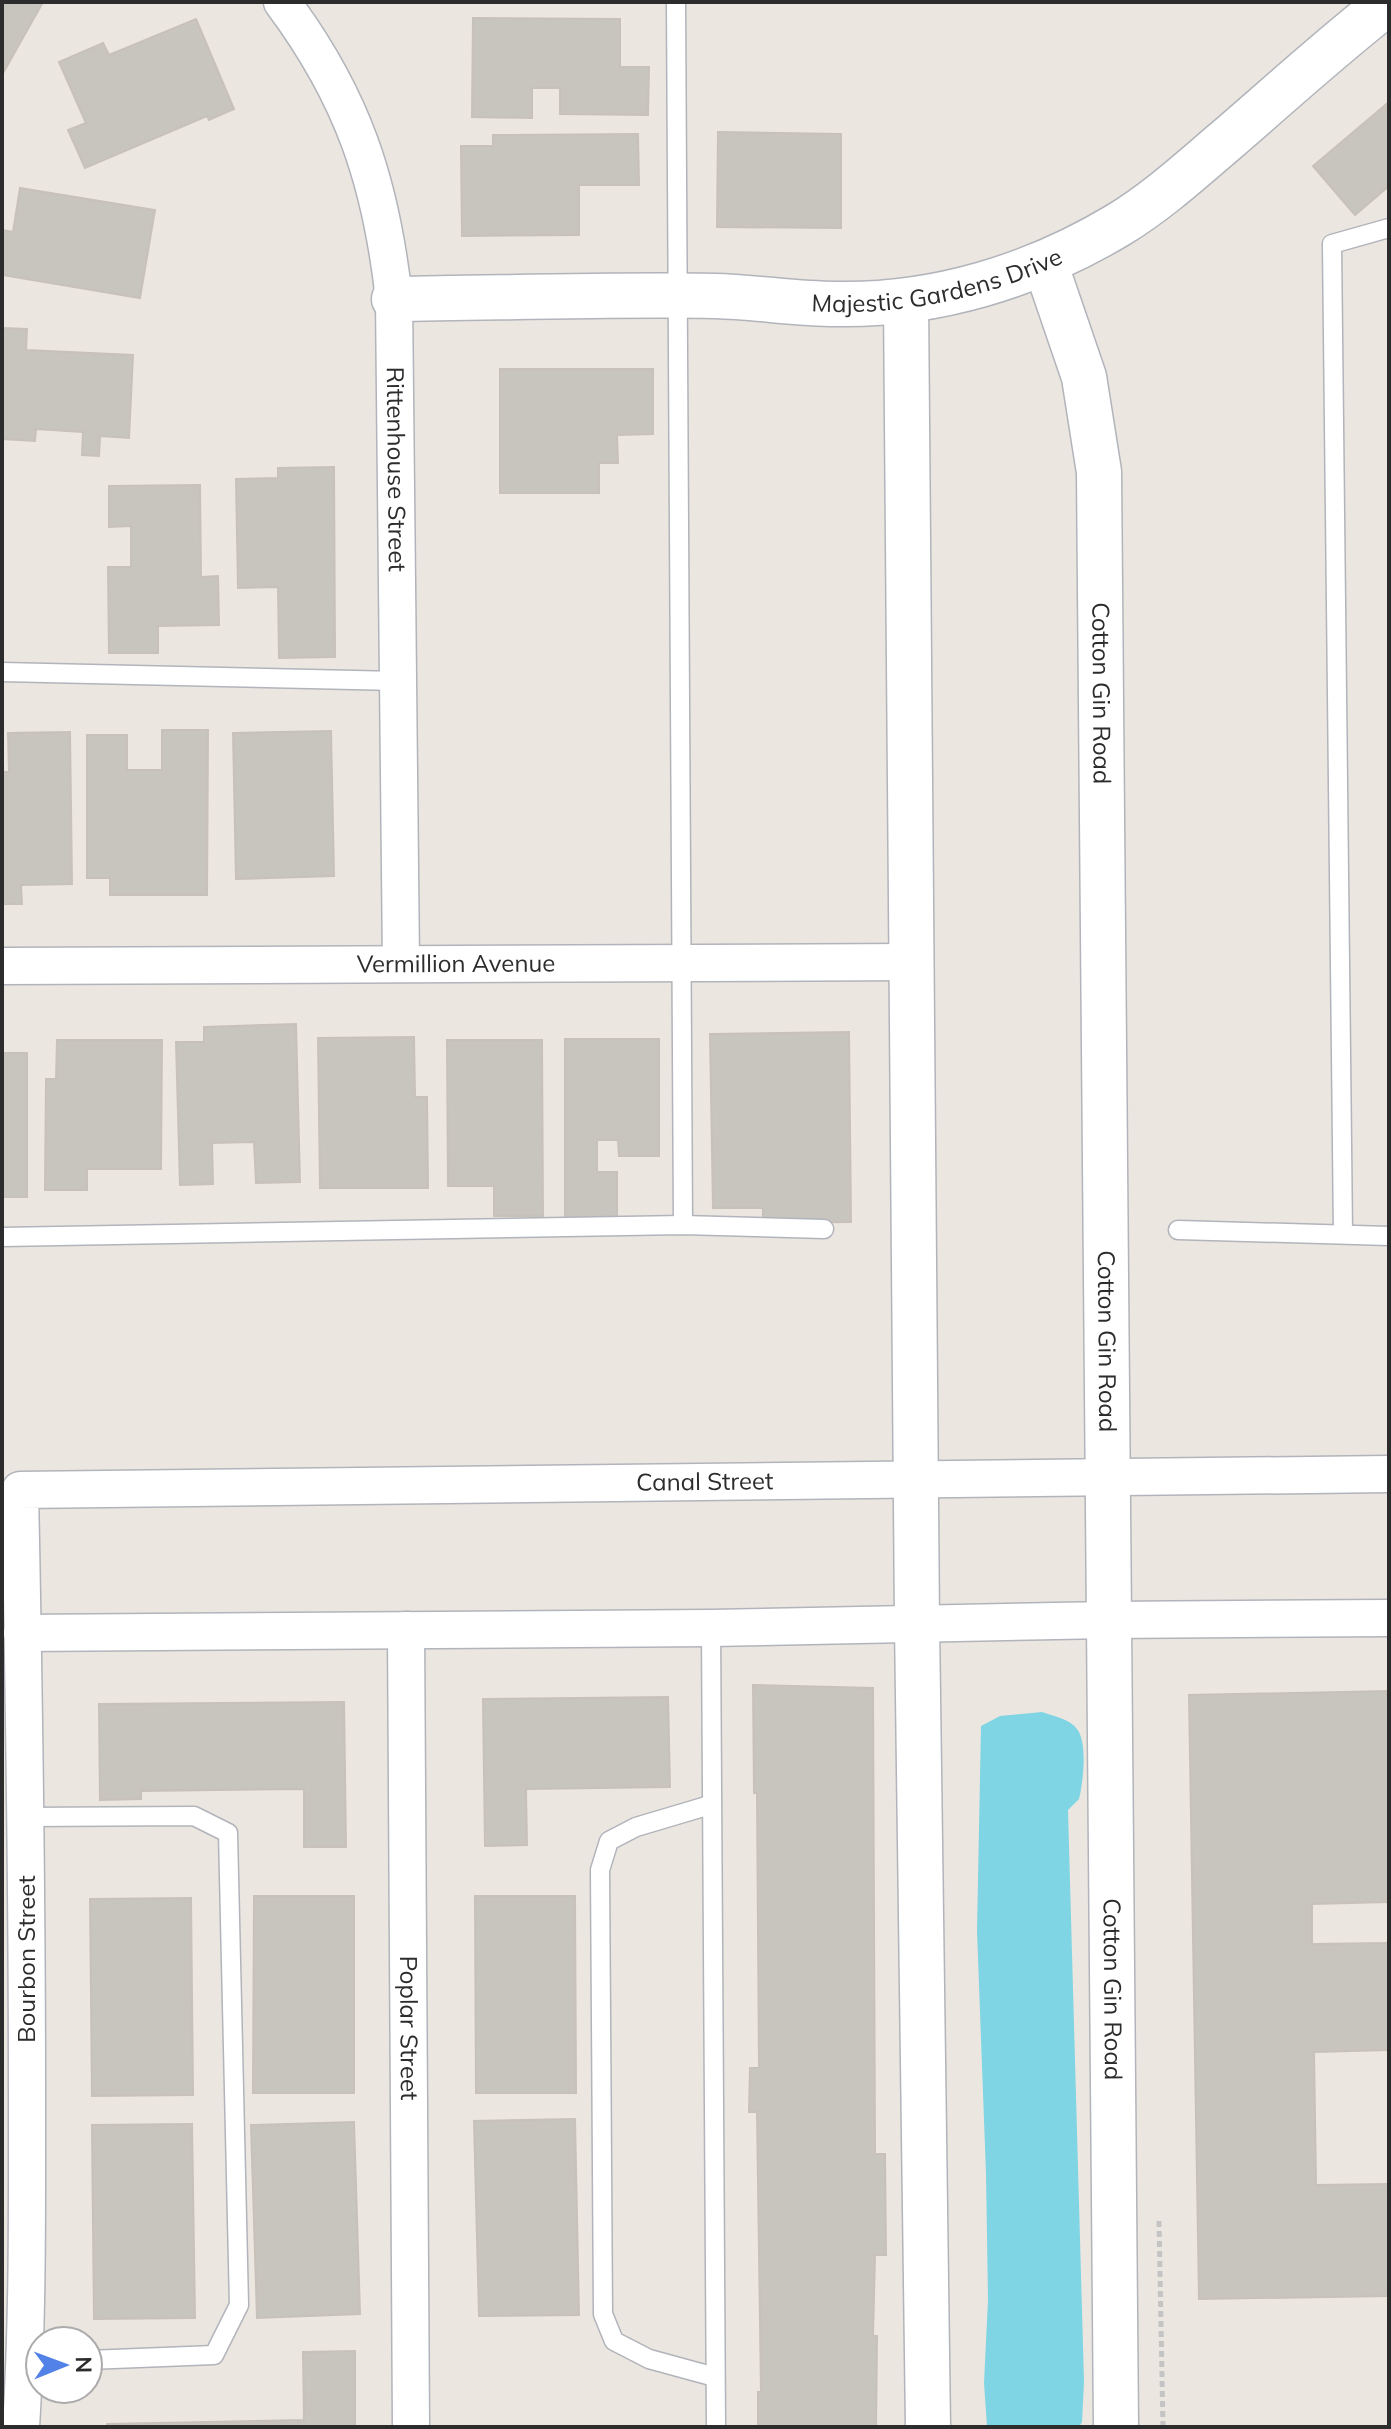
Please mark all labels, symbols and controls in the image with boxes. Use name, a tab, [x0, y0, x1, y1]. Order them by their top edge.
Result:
street label: Majestic Gardens Drive	[811, 241, 1066, 318]
street label: Rittenhouse Street	[381, 367, 413, 572]
street label: Cotton Gin Road	[1086, 602, 1118, 784]
street label: Vermillion Avenue	[357, 948, 555, 978]
street label: Cotton Gin Road	[1092, 1250, 1123, 1432]
street label: Canal Street	[636, 1465, 774, 1497]
street label: Bourbon Street	[11, 1875, 41, 2043]
street label: Cotton Gin Road	[1097, 1898, 1129, 2080]
street label: Poplar Street	[394, 1956, 425, 2100]
north arrow	[24, 2325, 104, 2405]
text: N	[70, 2356, 98, 2373]

